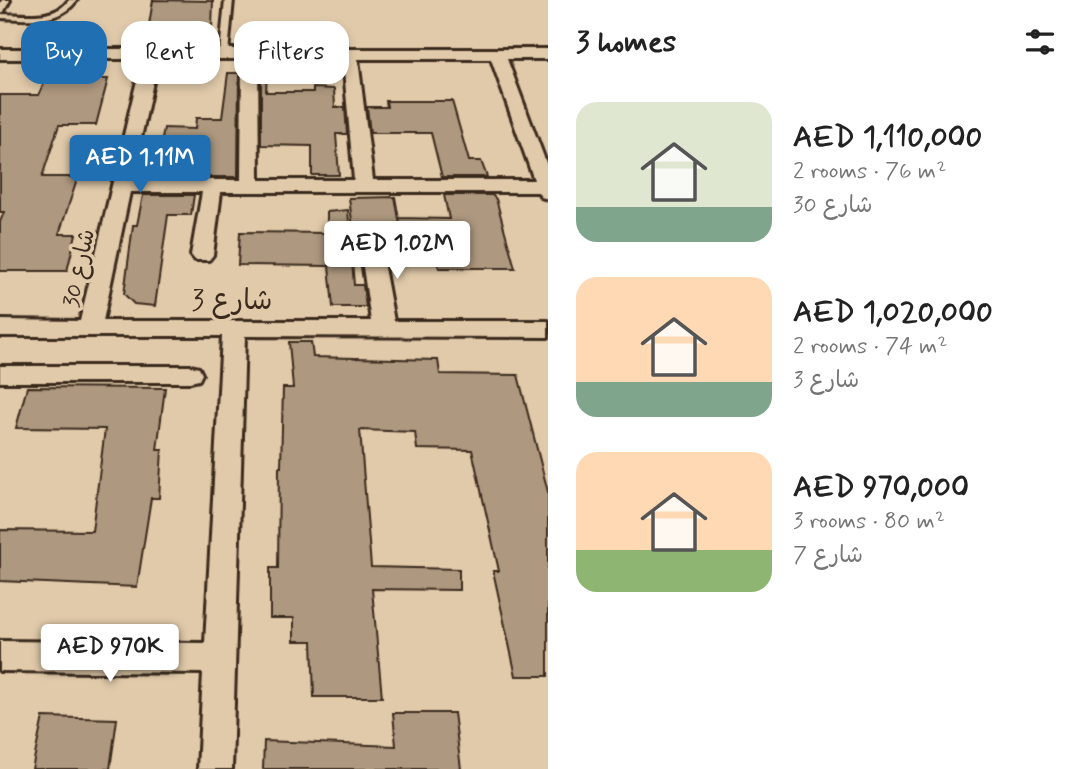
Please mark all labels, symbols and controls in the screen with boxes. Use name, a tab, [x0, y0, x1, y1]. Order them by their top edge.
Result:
chip: Buy	[21, 21, 107, 84]
chip: Rent	[121, 21, 220, 84]
chip: Filters	[234, 21, 349, 84]
text: 3 homes	[576, 23, 676, 62]
icon: filters	[1021, 23, 1059, 61]
text: AED 1,110,000	[793, 118, 982, 157]
icon: home	[632, 130, 716, 214]
pin: AED 1.11M	[60, 136, 220, 195]
text: AED 1.11M	[86, 143, 194, 173]
text: 2 rooms · 76 m²	[793, 157, 946, 187]
text: شارع 30	[793, 191, 873, 221]
pin: AED 1.02M	[317, 222, 477, 281]
street label: شارع 30	[57, 226, 103, 310]
text: AED 1.02M	[340, 229, 454, 259]
street label: شارع 3	[192, 283, 272, 320]
text: AED 1,020,000	[793, 293, 993, 332]
icon: home	[632, 305, 716, 389]
text: 2 rooms · 74 m²	[793, 332, 948, 362]
text: شارع 3	[793, 366, 859, 396]
text: AED 970,000	[793, 468, 969, 507]
icon: home	[632, 480, 716, 564]
text: 3 rooms · 80 m²	[793, 507, 945, 537]
text: شارع 7	[793, 541, 863, 571]
pin: AED 970K	[38, 624, 182, 684]
text: AED 970K	[57, 632, 163, 662]

